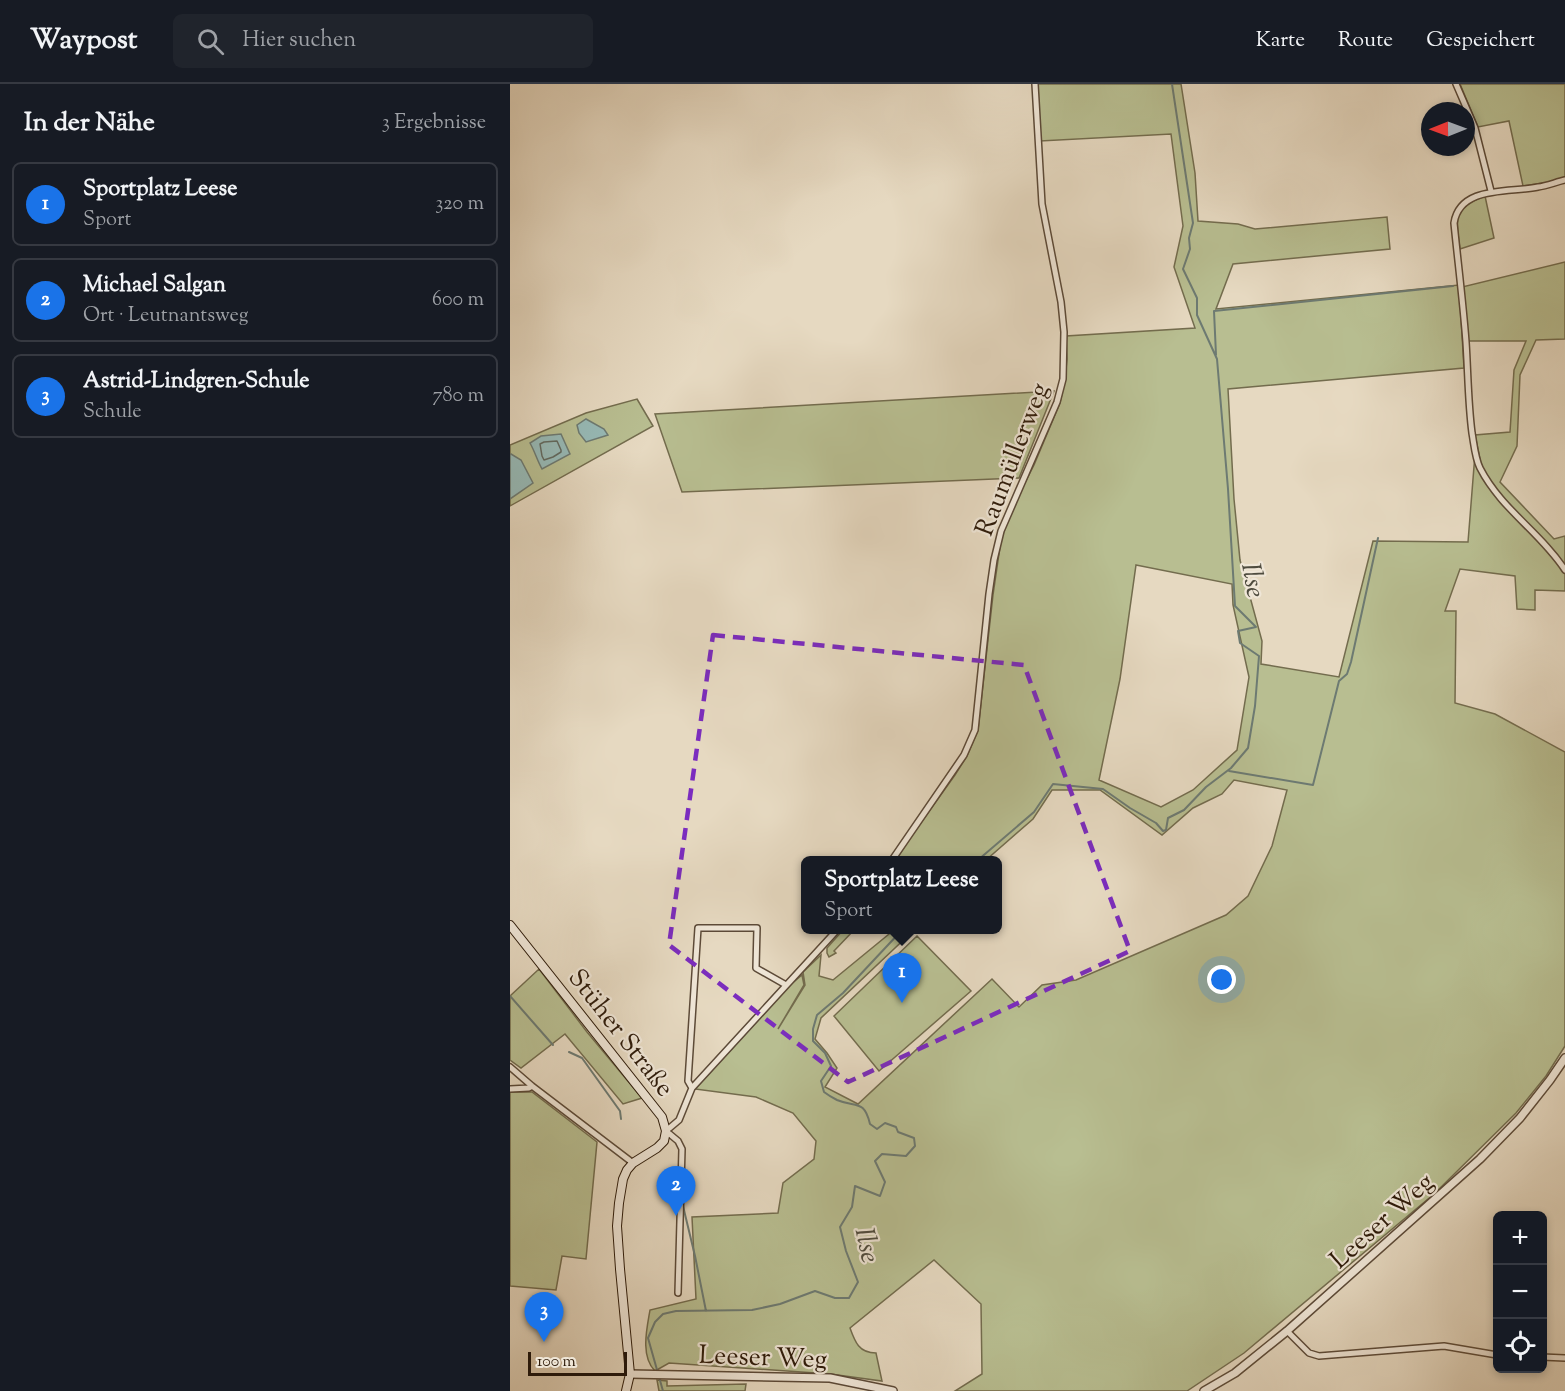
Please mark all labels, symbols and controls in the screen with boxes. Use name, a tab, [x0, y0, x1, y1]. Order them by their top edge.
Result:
search box	[173, 14, 593, 68]
text: Waypost	[30, 21, 137, 61]
icon: search	[194, 25, 227, 58]
text: Hier suchen	[242, 25, 356, 57]
text: Karte	[1256, 26, 1305, 56]
text: Route	[1338, 26, 1393, 56]
text: Gespeichert	[1426, 26, 1535, 56]
north arrow	[1421, 102, 1475, 156]
text: In der Nähe	[24, 105, 155, 142]
text: 3 Ergebnisse	[382, 109, 486, 138]
text: Sportplatz Leese	[83, 174, 238, 206]
text: 1	[42, 190, 49, 219]
text: 320 m	[435, 190, 484, 219]
text: Sport	[83, 206, 131, 235]
text: Michael Salgan	[83, 270, 226, 302]
text: 2	[41, 286, 50, 315]
text: 600 m	[432, 286, 484, 315]
text: Ort · Leutnantsweg	[83, 302, 249, 331]
text: Astrid-Lindgren-Schule	[83, 366, 310, 398]
street label: Raumüllerweg	[967, 378, 1059, 542]
text: 3	[41, 382, 50, 411]
text: 780 m	[433, 382, 484, 411]
text: Schule	[83, 398, 142, 427]
water label: Ilse	[1229, 560, 1274, 601]
popup	[801, 856, 1002, 934]
text: Sportplatz Leese	[824, 865, 979, 897]
text: Sport	[824, 897, 873, 926]
pin: 1	[882, 954, 922, 1003]
street label: Stüher Straße	[558, 962, 682, 1105]
your location	[1207, 965, 1236, 994]
street label: Leeser Weg	[1322, 1165, 1443, 1279]
pin: 2	[656, 1166, 696, 1216]
map controls	[1493, 1211, 1547, 1373]
button: +	[1493, 1211, 1547, 1265]
water label: Ilse	[843, 1224, 888, 1267]
button: −	[1493, 1265, 1547, 1319]
pin: 3	[525, 1292, 564, 1342]
button: locate	[1493, 1319, 1547, 1373]
street label: Leeser Weg	[698, 1338, 828, 1379]
scale bar	[528, 1349, 627, 1376]
text: 100 m	[537, 1351, 576, 1374]

